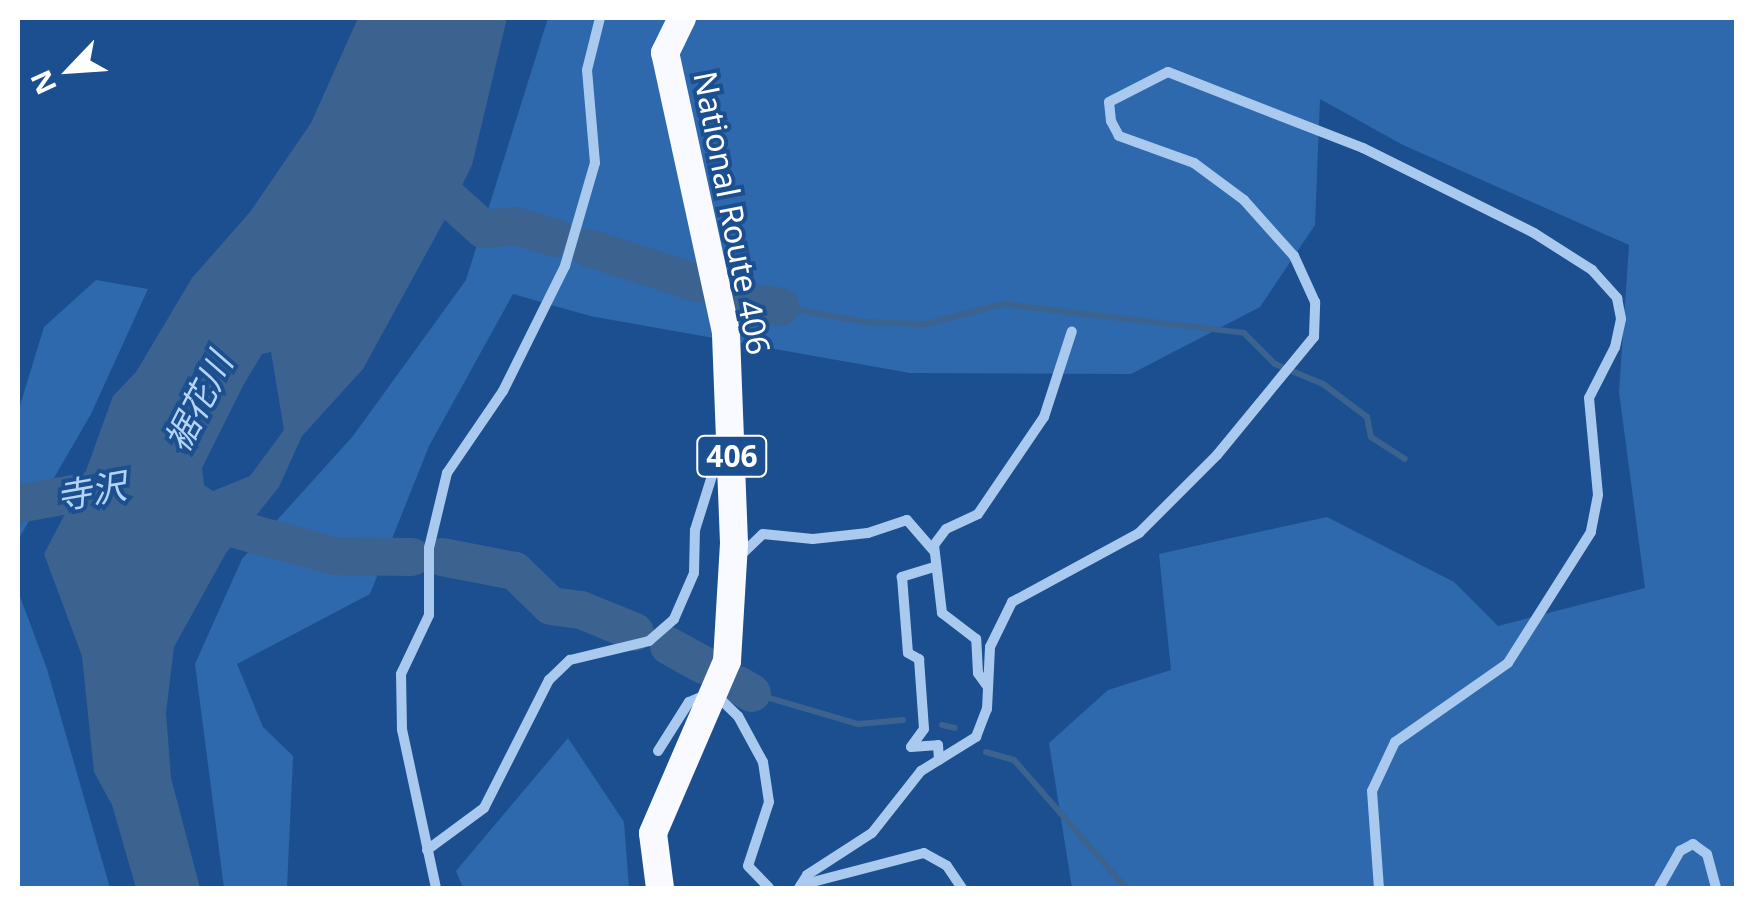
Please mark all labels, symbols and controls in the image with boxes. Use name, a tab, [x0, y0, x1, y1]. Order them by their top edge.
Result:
north arrow	[20, 20, 120, 120]
text: N	[21, 64, 65, 101]
street label: National Route 406	[686, 68, 778, 358]
water label: 裾花川	[155, 346, 241, 458]
road number: 406	[694, 431, 770, 481]
water label: 寺沢	[53, 464, 129, 518]

